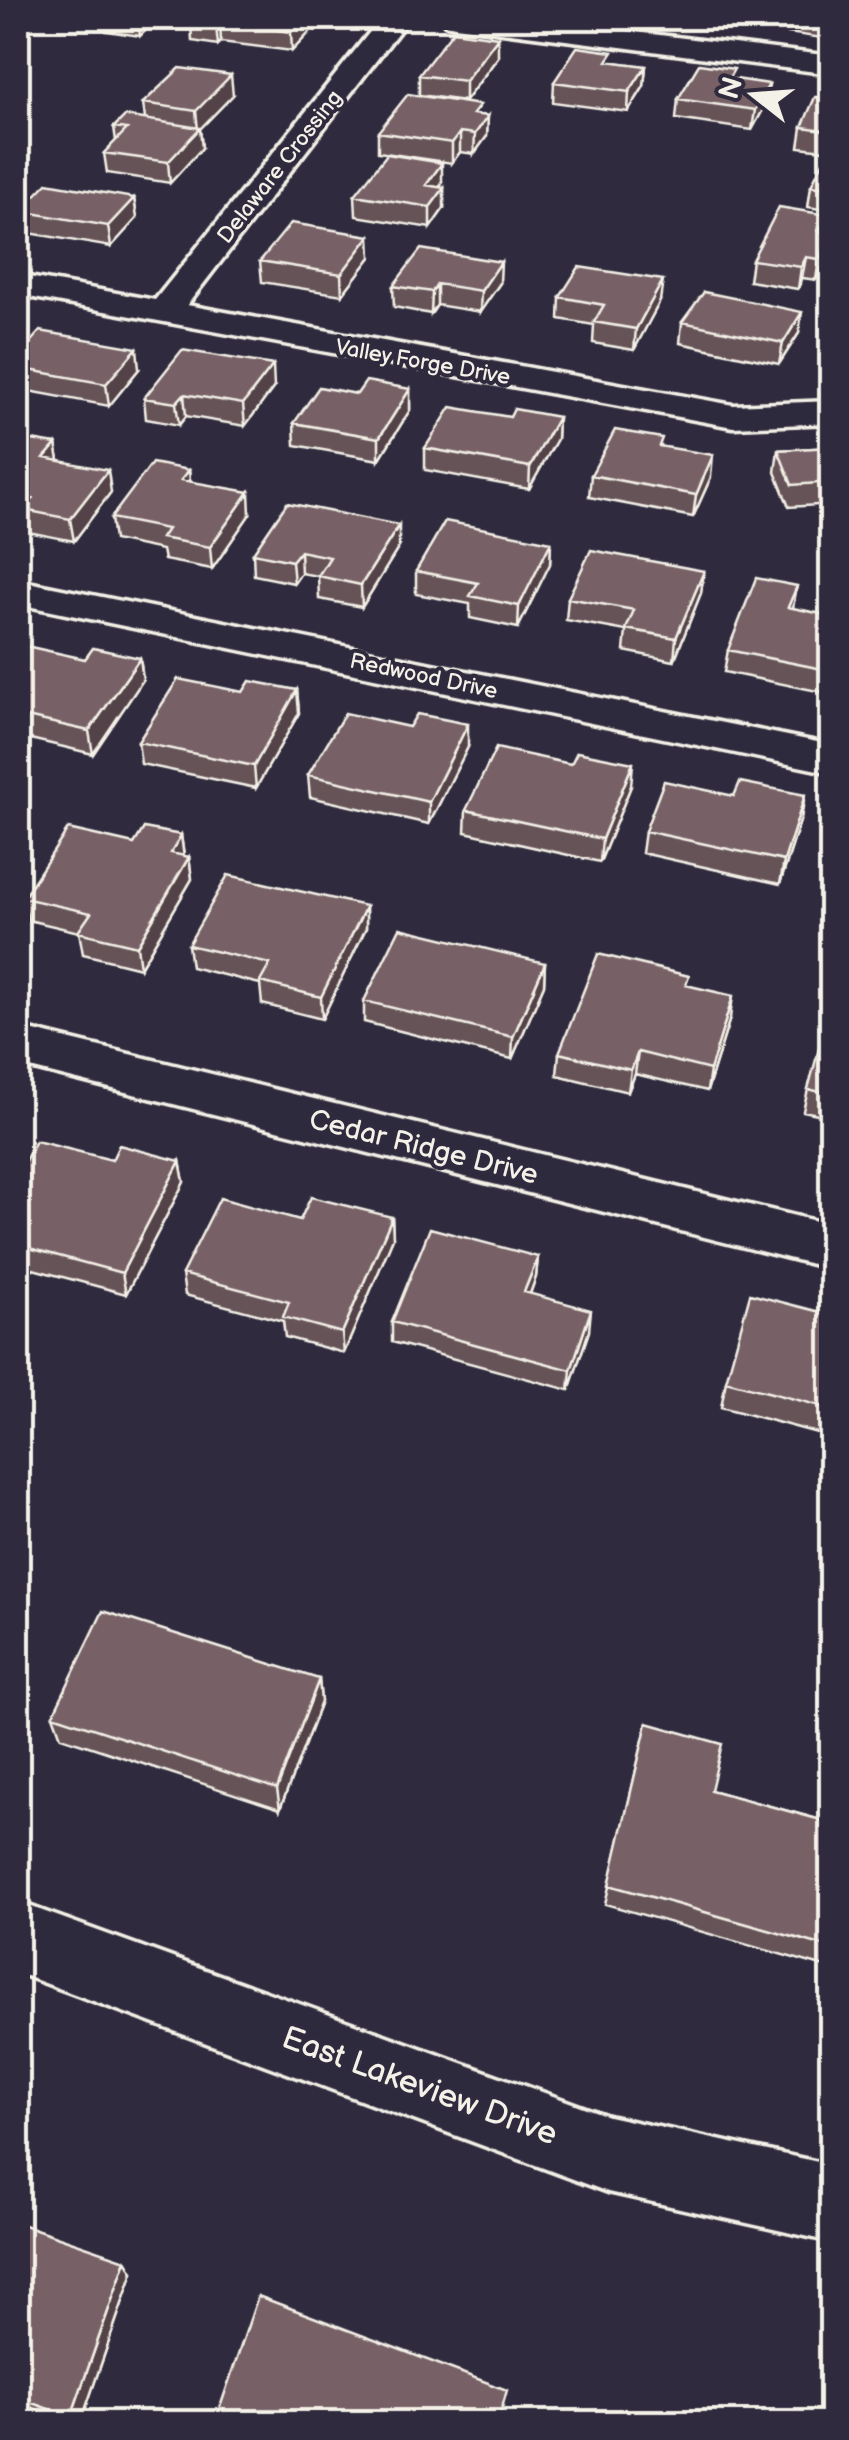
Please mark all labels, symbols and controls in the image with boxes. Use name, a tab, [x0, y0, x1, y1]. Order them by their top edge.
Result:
north arrow	[704, 45, 804, 145]
text: N	[713, 73, 750, 103]
street label: Delaware Crossing	[212, 85, 348, 249]
street label: Valley Forge Drive	[333, 334, 512, 391]
street label: Redwood Drive	[347, 648, 500, 705]
street label: Cedar Ridge Drive	[306, 1103, 542, 1192]
street label: East Lakeview Drive	[276, 2018, 563, 2154]

